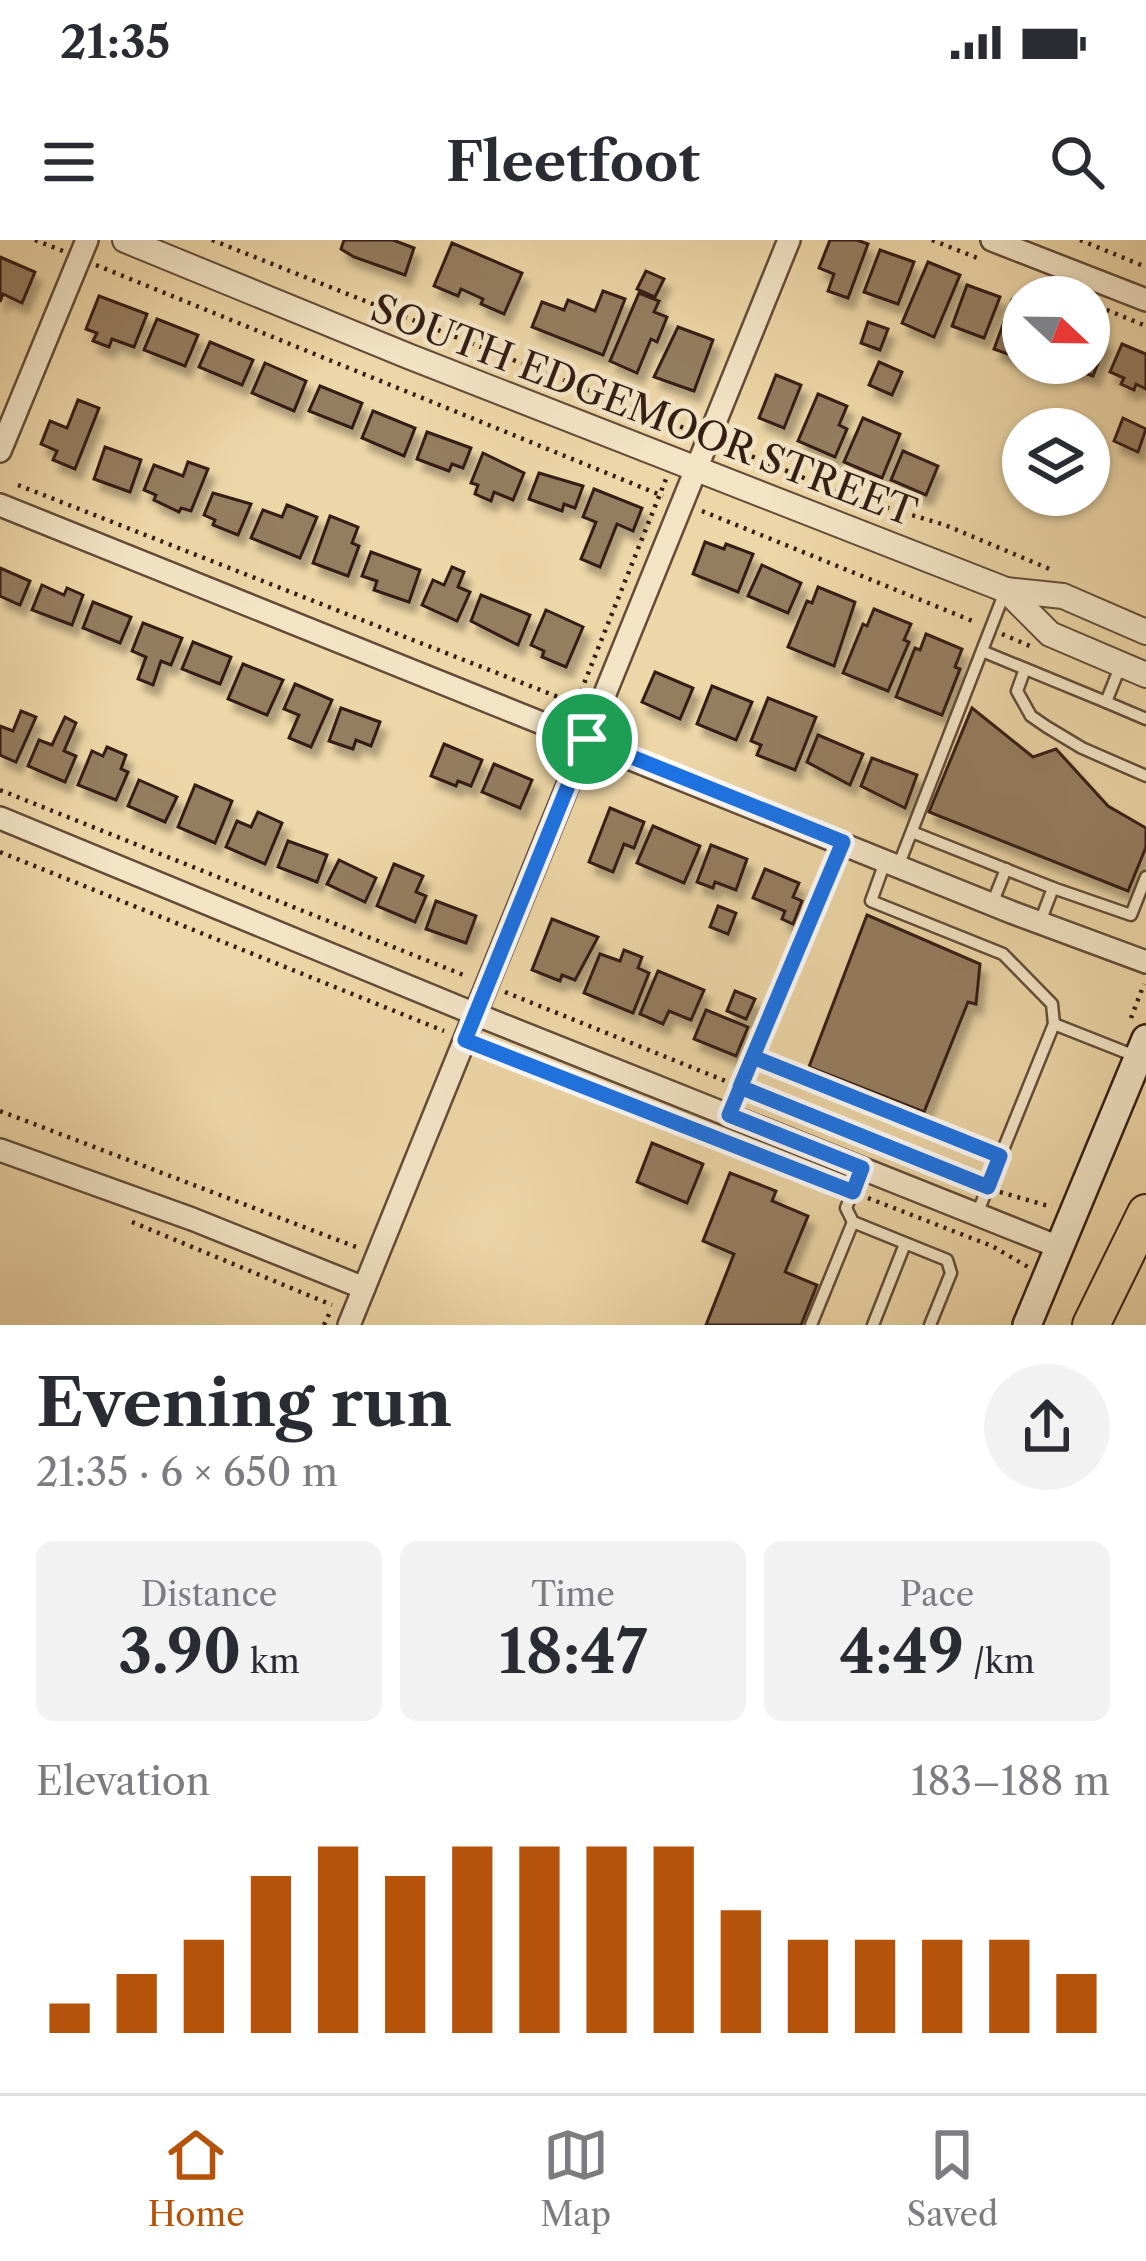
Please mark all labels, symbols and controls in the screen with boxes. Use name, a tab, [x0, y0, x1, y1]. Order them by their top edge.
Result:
text: 21:35	[60, 14, 170, 70]
icon: menu	[36, 129, 102, 195]
text: Fleetfoot	[446, 129, 700, 195]
icon: search	[1044, 129, 1110, 195]
north arrow	[1002, 276, 1110, 384]
map controls	[1002, 276, 1110, 516]
street label: SOUTH EDGEMOOR STREET	[365, 284, 923, 536]
button: layers	[1002, 408, 1110, 516]
pin	[536, 688, 638, 790]
icon: arrive	[554, 706, 620, 772]
text: Evening run	[36, 1362, 452, 1443]
button: share	[984, 1364, 1110, 1490]
text: 21:35 · 6 × 650 m	[36, 1448, 338, 1496]
text: Distance	[141, 1574, 277, 1615]
text: Time	[531, 1574, 615, 1615]
text: Pace	[900, 1574, 974, 1615]
text: 3.90	[118, 1615, 241, 1689]
text: 18:47	[499, 1615, 647, 1689]
text: 4:49	[839, 1615, 964, 1689]
text: km	[241, 1641, 300, 1682]
text: /km	[964, 1641, 1035, 1682]
text: Elevation	[36, 1757, 210, 1805]
text: 183–188 m	[911, 1757, 1110, 1805]
tab: Home	[148, 2122, 245, 2235]
tab: Map	[540, 2122, 611, 2235]
tab: Saved	[907, 2122, 998, 2235]

